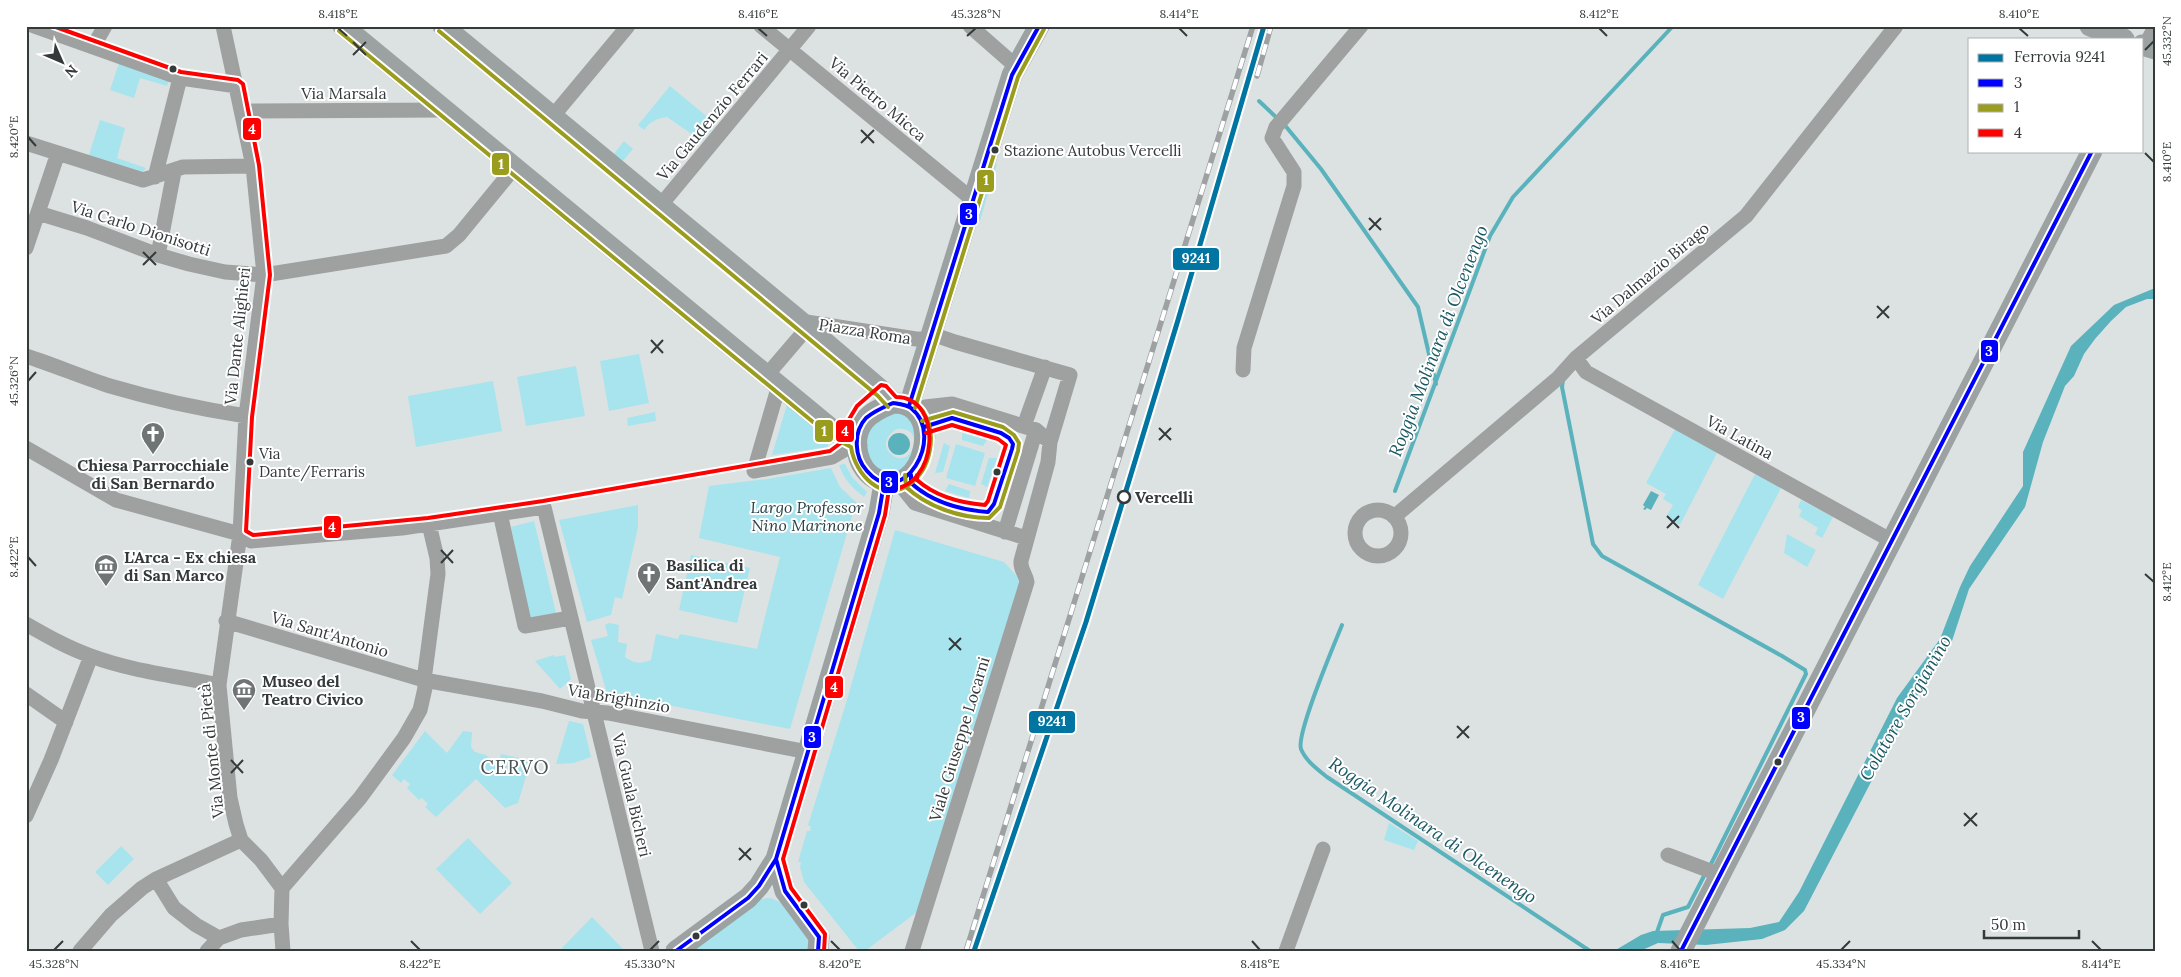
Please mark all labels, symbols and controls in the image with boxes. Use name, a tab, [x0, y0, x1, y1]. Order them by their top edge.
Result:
text: 8.418°E	[318, 6, 358, 21]
text: 8.416°E	[738, 6, 778, 21]
text: 45.328°N	[951, 6, 1001, 21]
text: 8.414°E	[1159, 6, 1199, 21]
text: 8.412°E	[1579, 6, 1619, 21]
text: 8.410°E	[1999, 6, 2039, 21]
text: 45.332°N	[2159, 16, 2174, 66]
north arrow	[38, 38, 88, 88]
legend	[1968, 38, 2144, 152]
text: Ferrovia 9241	[2014, 47, 2105, 66]
street label: Via Gaudenzio Ferrari	[652, 48, 772, 185]
street label: Via Pietro Micca	[825, 52, 931, 146]
text: N	[61, 61, 81, 82]
unlabelled marker	[168, 64, 178, 74]
text: 3	[2014, 73, 2022, 92]
street label: Via Marsala	[300, 83, 387, 103]
text: 1	[2014, 97, 2019, 116]
text: 8.420°E	[6, 116, 21, 158]
line badge: 4	[242, 117, 262, 141]
text: 4	[248, 120, 256, 138]
text: 4	[2014, 123, 2022, 142]
place label: Stazione Autobus Vercelli	[1004, 141, 1181, 160]
text: 8.410°E	[2159, 142, 2174, 182]
marker: Stazione Autobus Vercelli	[990, 145, 1000, 155]
line badge: 1	[491, 152, 510, 176]
text: 1	[498, 155, 504, 173]
line badge: 1	[976, 169, 995, 193]
text: 1	[983, 171, 989, 189]
street label: Via Carlo Dionisotti	[68, 196, 213, 260]
line badge: 3	[959, 202, 978, 226]
text: 3	[965, 205, 973, 223]
street label: Via Dalmazio Birago	[1586, 218, 1713, 329]
water label: Roggia Molinara di Olcenengo	[1383, 222, 1493, 460]
line badge: 9241	[1172, 247, 1220, 271]
text: 9241	[1182, 249, 1211, 267]
street label: Via Dante Alighieri	[220, 266, 254, 407]
street label: Piazza Roma	[817, 314, 913, 348]
line badge: 3	[1980, 339, 1999, 363]
text: 3	[1985, 342, 1993, 360]
text: 45.326°N	[6, 356, 21, 406]
street label: Via Latina	[1702, 410, 1777, 464]
line badge: 1	[814, 419, 834, 443]
line badge: 4	[835, 419, 855, 443]
church icon: Chiesa Parrocchiale di San Bernardo	[140, 421, 166, 455]
text: 1	[821, 422, 827, 440]
text: 4	[841, 422, 849, 440]
place label: Via Dante/Ferraris	[258, 444, 365, 482]
place label: Chiesa Parrocchiale di San Bernardo	[77, 455, 229, 493]
marker: Via Dante/Ferraris	[245, 457, 255, 467]
unlabelled marker	[992, 467, 1002, 477]
line badge: 3	[880, 470, 899, 494]
text: 3	[885, 473, 893, 491]
place label: Vercelli	[1135, 487, 1193, 507]
marker: Vercelli	[1117, 490, 1131, 504]
park label: Largo Professor Nino Marinone	[750, 497, 864, 535]
line badge: 4	[323, 515, 342, 539]
text: 4	[328, 518, 336, 536]
text: 8.422°E	[6, 536, 21, 578]
place label: L'Arca - Ex chiesa di San Marco	[124, 547, 257, 585]
museum icon: L'Arca - Ex chiesa di San Marco	[93, 553, 119, 587]
place label: Basilica di Sant'Andrea	[666, 555, 758, 593]
church icon: Basilica di Sant'Andrea	[636, 561, 662, 595]
text: 8.412°E	[2159, 562, 2174, 602]
street label: Via Sant'Antonio	[268, 606, 391, 661]
water label: Colatore Sorgianino	[1854, 631, 1956, 785]
street label: Viale Giuseppe Locarni	[924, 654, 994, 825]
place label: Museo del Teatro Civico	[262, 671, 363, 709]
line badge: 4	[824, 675, 844, 699]
museum icon: Museo del Teatro Civico	[231, 677, 257, 711]
text: 4	[830, 678, 838, 696]
street label: Via Brighinzio	[565, 679, 672, 717]
street label: Via Monte di Pietà	[194, 683, 228, 820]
line badge: 3	[1791, 706, 1811, 730]
text: 3	[1797, 708, 1805, 726]
line badge: 9241	[1028, 710, 1076, 734]
text: 9241	[1038, 712, 1067, 730]
line badge: 3	[803, 725, 822, 749]
text: 3	[808, 728, 816, 746]
street label: Via Guala Bicheri	[608, 730, 656, 859]
water label: Roggia Molinara di Olcenengo	[1325, 752, 1541, 908]
district label: CERVO	[480, 755, 550, 779]
unlabelled marker	[1773, 757, 1783, 767]
unlabelled marker	[799, 900, 809, 910]
scale bar	[1984, 907, 2078, 939]
text: 50 m	[1991, 915, 2026, 934]
unlabelled marker	[691, 931, 701, 941]
text: 45.328°N	[29, 956, 79, 971]
text: 8.422°E	[399, 956, 441, 971]
text: 45.330°N	[625, 956, 675, 971]
text: 8.420°E	[819, 956, 861, 971]
text: 8.418°E	[1240, 956, 1280, 971]
text: 8.416°E	[1660, 956, 1700, 971]
text: 45.334°N	[1816, 956, 1866, 971]
text: 8.414°E	[2081, 956, 2121, 971]

